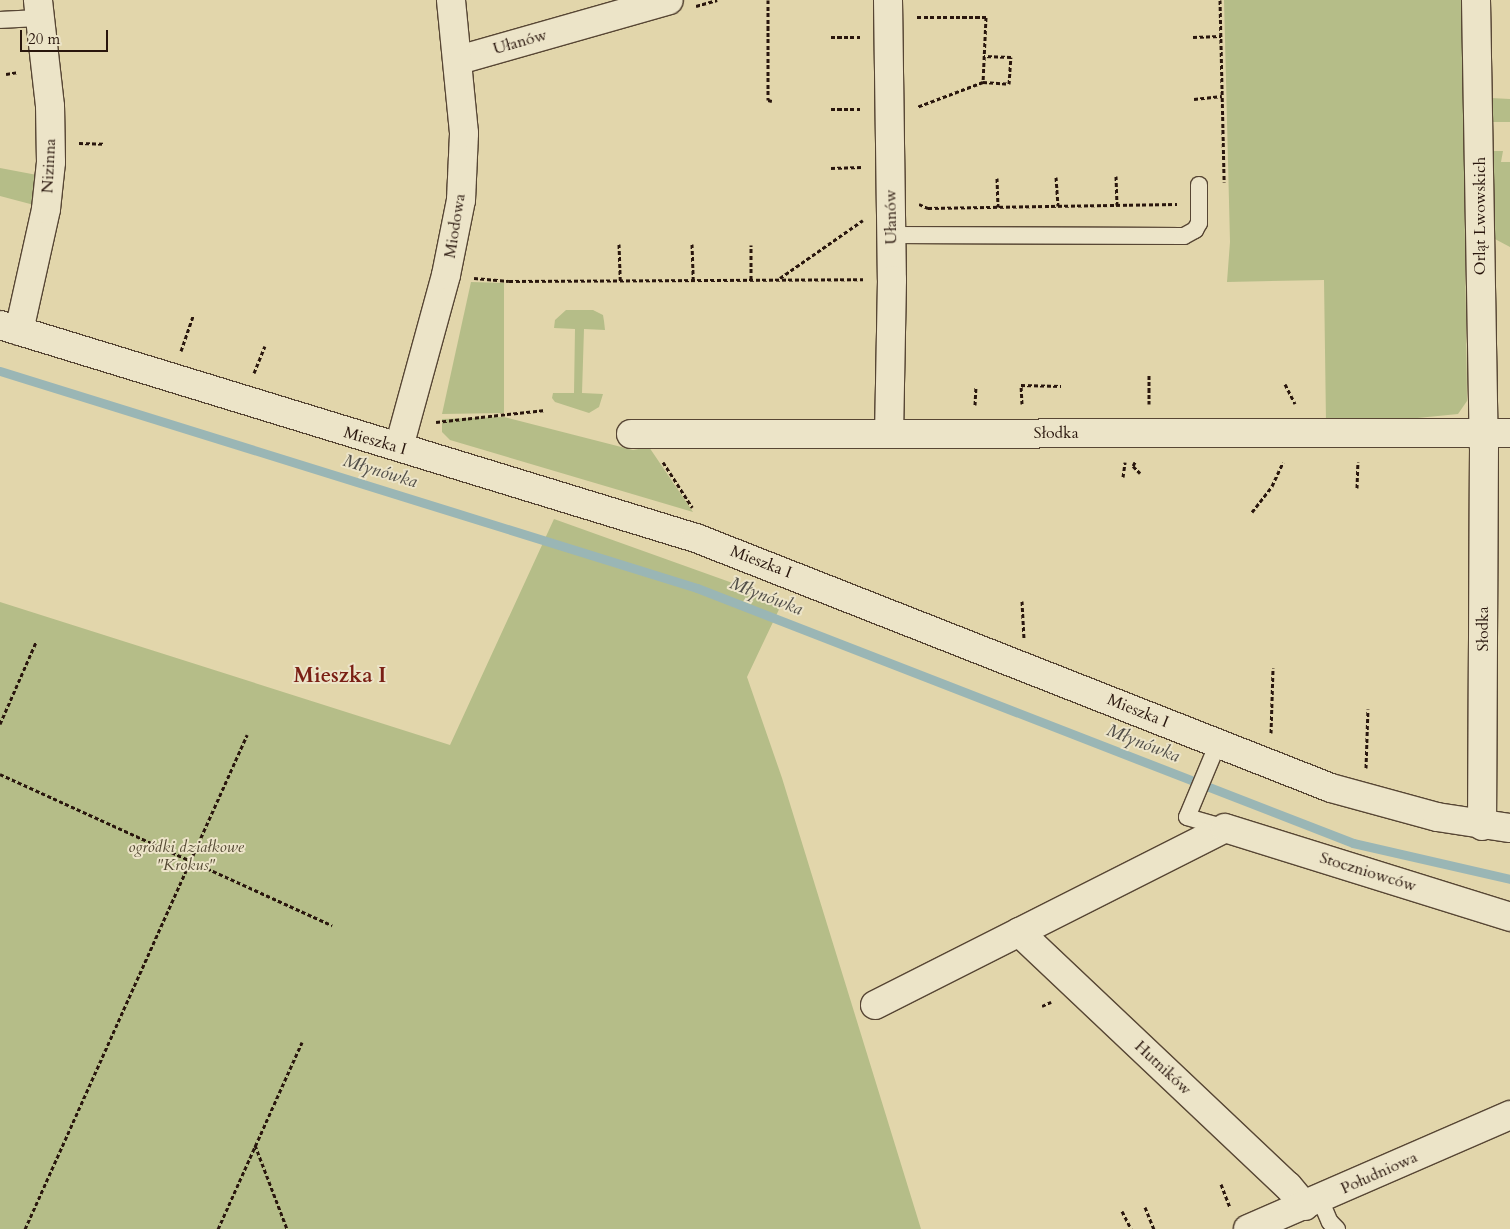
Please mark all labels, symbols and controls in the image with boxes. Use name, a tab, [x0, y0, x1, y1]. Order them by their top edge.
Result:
scale bar	[22, 20, 110, 52]
street label: Ułanów	[491, 25, 549, 59]
text: 20 m	[28, 29, 60, 49]
street label: Nizinna	[38, 138, 60, 194]
street label: Orląt Lwowskich	[1470, 157, 1490, 275]
street label: Ułanów	[881, 189, 901, 245]
street label: Miodowa	[440, 192, 470, 260]
street label: Mieszka I	[341, 423, 409, 459]
street label: Słodka	[1033, 423, 1079, 443]
water label: Młynówka	[340, 450, 420, 494]
street label: Mieszka I	[727, 541, 795, 583]
water label: Młynówka	[726, 573, 806, 621]
street label: Słodka	[1473, 606, 1493, 652]
district label: Mieszka I	[294, 663, 386, 689]
street label: Mieszka I	[1104, 690, 1172, 732]
water label: Młynówka	[1103, 720, 1183, 768]
park label: ogródki działkowe "Krokus"	[128, 837, 244, 875]
street label: Stoczniowców	[1317, 848, 1419, 896]
street label: Hutników	[1131, 1037, 1195, 1099]
street label: Południowa	[1338, 1148, 1420, 1198]

